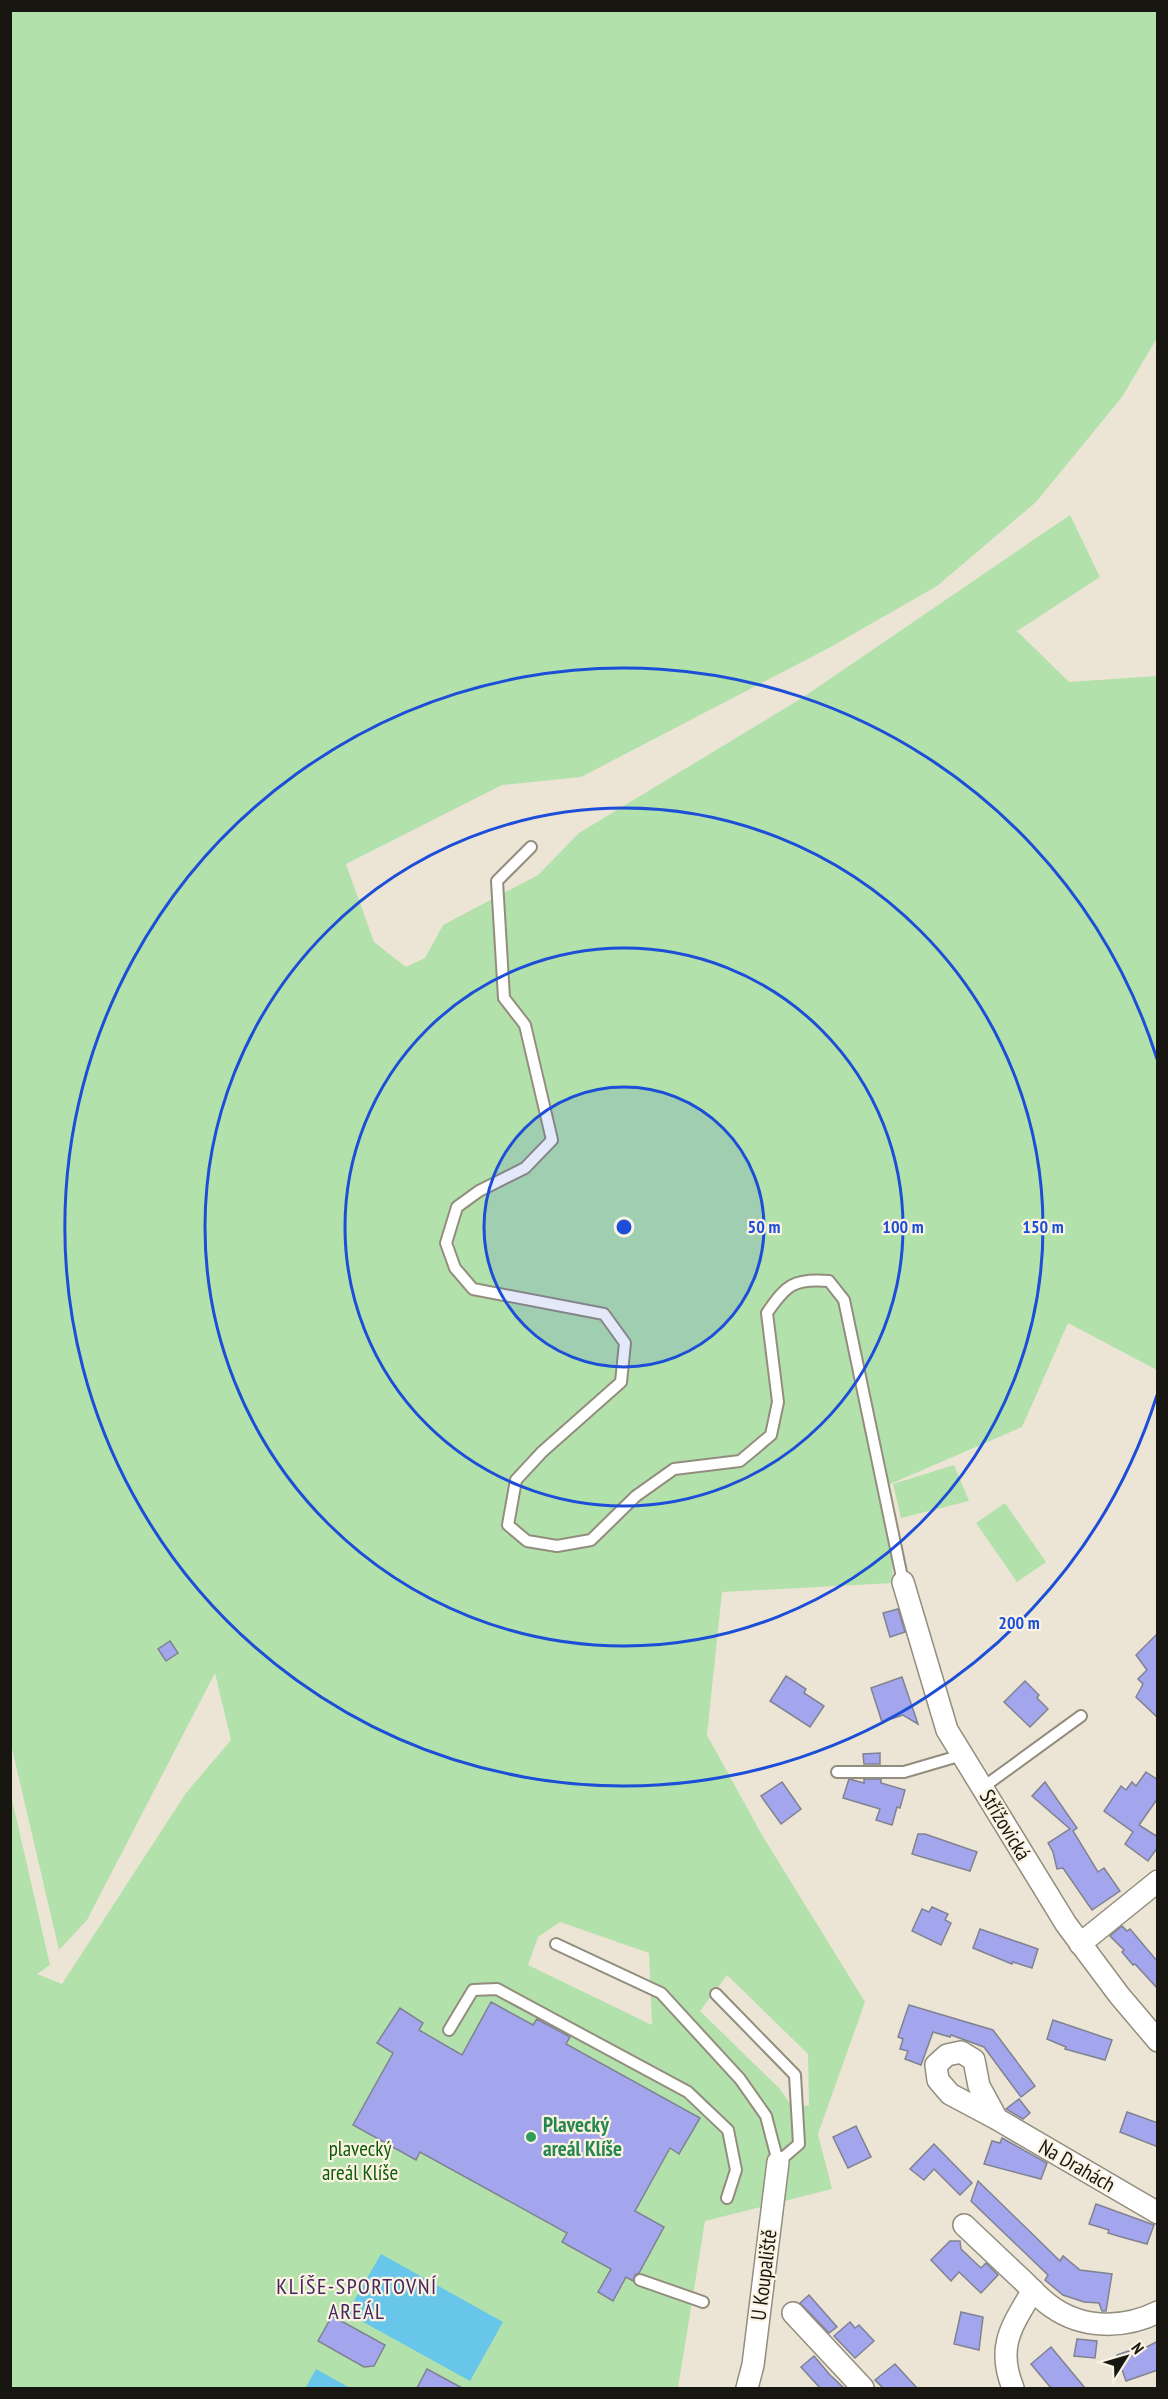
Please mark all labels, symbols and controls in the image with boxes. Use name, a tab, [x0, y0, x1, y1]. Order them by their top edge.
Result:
text: 50 m	[748, 1215, 780, 1238]
text: 100 m	[882, 1215, 924, 1238]
text: 150 m	[1022, 1215, 1064, 1238]
centre of rings	[614, 1217, 634, 1237]
text: 200 m	[998, 1611, 1040, 1634]
street label: Střížovická	[974, 1784, 1037, 1865]
place label: Plavecký areál Klíše	[543, 2111, 622, 2162]
marker: Plavecký areál Klíše	[524, 2130, 538, 2144]
street label: Na Drahách	[1034, 2133, 1120, 2198]
park label: plavecký areál Klíše	[322, 2135, 398, 2186]
street label: U Koupaliště	[745, 2228, 782, 2322]
district label: KLÍŠE-SPORTOVNÍ AREÁL	[276, 2272, 438, 2325]
north arrow	[1096, 2327, 1156, 2387]
text: N	[1127, 2339, 1149, 2357]

